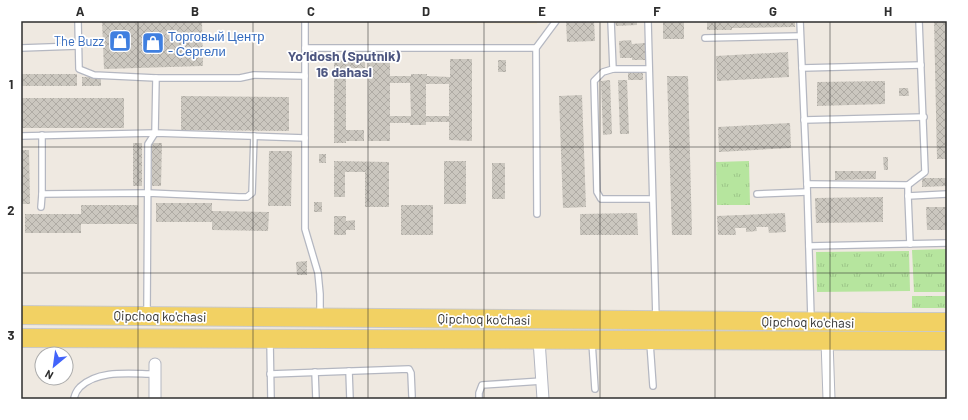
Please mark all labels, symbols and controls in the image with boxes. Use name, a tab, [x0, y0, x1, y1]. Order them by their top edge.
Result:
text: A	[76, 3, 85, 19]
text: B	[191, 3, 199, 19]
text: C	[307, 3, 315, 19]
text: D	[422, 3, 430, 19]
text: E	[538, 3, 546, 19]
text: F	[653, 3, 661, 19]
text: G	[769, 3, 777, 19]
text: H	[884, 3, 892, 19]
shop icon: The Buzz	[107, 28, 133, 54]
place label: Торговый Центр - Сергели	[168, 28, 264, 59]
shop icon: Торговый Центр - Сергели	[140, 30, 166, 56]
place label: The Buzz	[54, 33, 104, 49]
district label: Yo‘ldosh (Sputnik) 16 dahasi	[288, 47, 400, 80]
text: 1	[9, 76, 13, 92]
text: 2	[7, 202, 15, 218]
street label: Qipchoq ko'chasi	[114, 307, 206, 325]
street label: Qipchoq ko'chasi	[438, 310, 530, 328]
street label: Qipchoq ko'chasi	[762, 313, 854, 331]
text: 3	[7, 327, 15, 343]
north arrow	[34, 346, 74, 386]
text: N	[43, 368, 55, 383]

